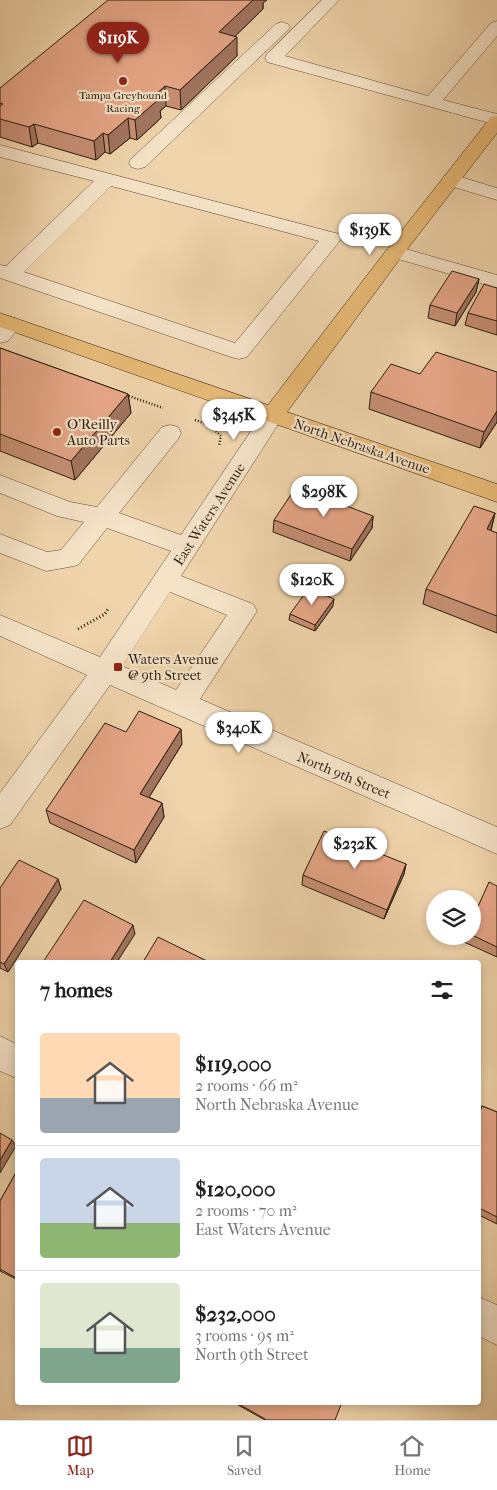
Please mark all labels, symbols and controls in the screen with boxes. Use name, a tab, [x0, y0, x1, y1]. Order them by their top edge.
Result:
pin: $119K	[83, 22, 153, 64]
text: $119K	[98, 28, 138, 47]
marker: Tampa Greyhound Racing	[117, 75, 129, 87]
place label: Tampa Greyhound Racing	[79, 89, 168, 115]
pin: $139K	[335, 214, 405, 256]
text: $139K	[349, 220, 391, 239]
pin: $345K	[199, 398, 269, 441]
text: $345K	[213, 405, 255, 424]
street label: North Nebraska Avenue	[291, 415, 432, 478]
place label: O'Reilly Auto Parts	[66, 416, 130, 449]
marker: O'Reilly Auto Parts	[51, 426, 63, 438]
street label: East Waters Avenue	[170, 460, 249, 569]
pin: $298K	[289, 476, 359, 518]
text: $298K	[301, 482, 347, 501]
pin: $120K	[277, 564, 347, 606]
text: $120K	[290, 570, 334, 589]
place label: Waters Avenue @ 9th Street	[127, 651, 219, 684]
marker: Waters Avenue @ 9th Street	[112, 661, 124, 673]
pin: $340K	[204, 712, 274, 754]
text: $340K	[216, 718, 262, 737]
street label: North 9th Street	[295, 748, 393, 803]
pin: $232K	[320, 828, 390, 870]
text: $232K	[333, 834, 377, 853]
map controls	[426, 890, 481, 945]
button: layers	[426, 890, 481, 945]
icon: filters	[428, 976, 456, 1004]
text: 7 homes	[40, 978, 112, 1002]
text: $119,000	[195, 1052, 272, 1076]
icon: home	[80, 1053, 140, 1113]
text: 2 rooms · 66 m²	[195, 1076, 297, 1095]
text: North Nebraska Avenue	[195, 1095, 359, 1114]
text: $120,000	[195, 1177, 276, 1201]
icon: home	[80, 1178, 140, 1238]
text: 2 rooms · 70 m²	[195, 1201, 297, 1220]
text: East Waters Avenue	[195, 1220, 331, 1239]
text: $232,000	[195, 1302, 276, 1326]
icon: home	[80, 1303, 140, 1363]
text: 3 rooms · 95 m²	[195, 1326, 294, 1345]
text: North 9th Street	[195, 1345, 309, 1364]
tab: Map	[66, 1432, 94, 1479]
tab: Saved	[227, 1432, 262, 1479]
tab: Home	[394, 1432, 431, 1479]

